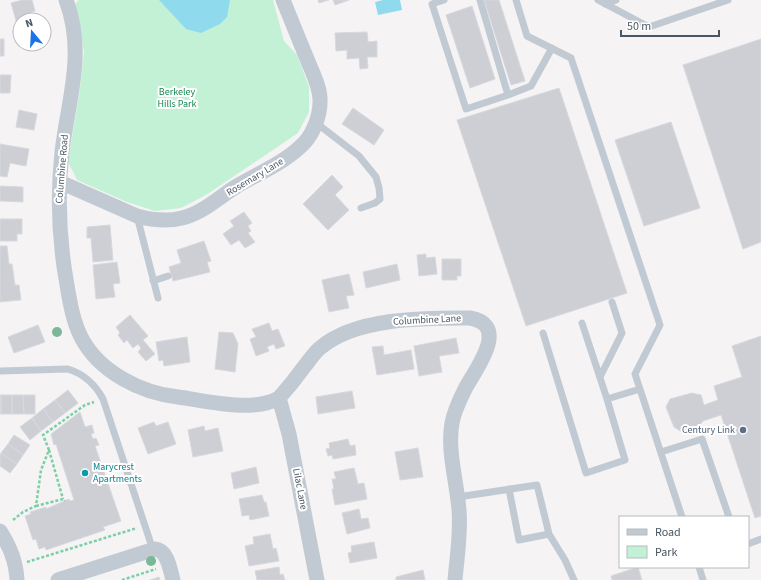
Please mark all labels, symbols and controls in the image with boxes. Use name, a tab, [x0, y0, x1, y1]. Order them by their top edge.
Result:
north arrow	[12, 12, 52, 52]
scale bar	[621, 12, 719, 38]
text: N	[23, 15, 35, 31]
text: 50 m	[627, 18, 651, 35]
park label: Berkeley Hills Park	[158, 85, 197, 111]
street label: Columbine Road	[52, 134, 72, 204]
street label: Rosemary Lane	[224, 154, 286, 200]
street label: Columbine Lane	[393, 311, 461, 329]
place label: Century Link	[682, 423, 735, 437]
marker: Century Link	[738, 425, 748, 435]
place label: Marycrest Apartments	[93, 460, 142, 486]
street label: Lilac Lane	[289, 467, 311, 511]
marker: Marycrest Apartments	[80, 468, 90, 478]
legend	[619, 516, 749, 568]
text: Road	[655, 524, 681, 541]
text: Park	[655, 544, 677, 561]

